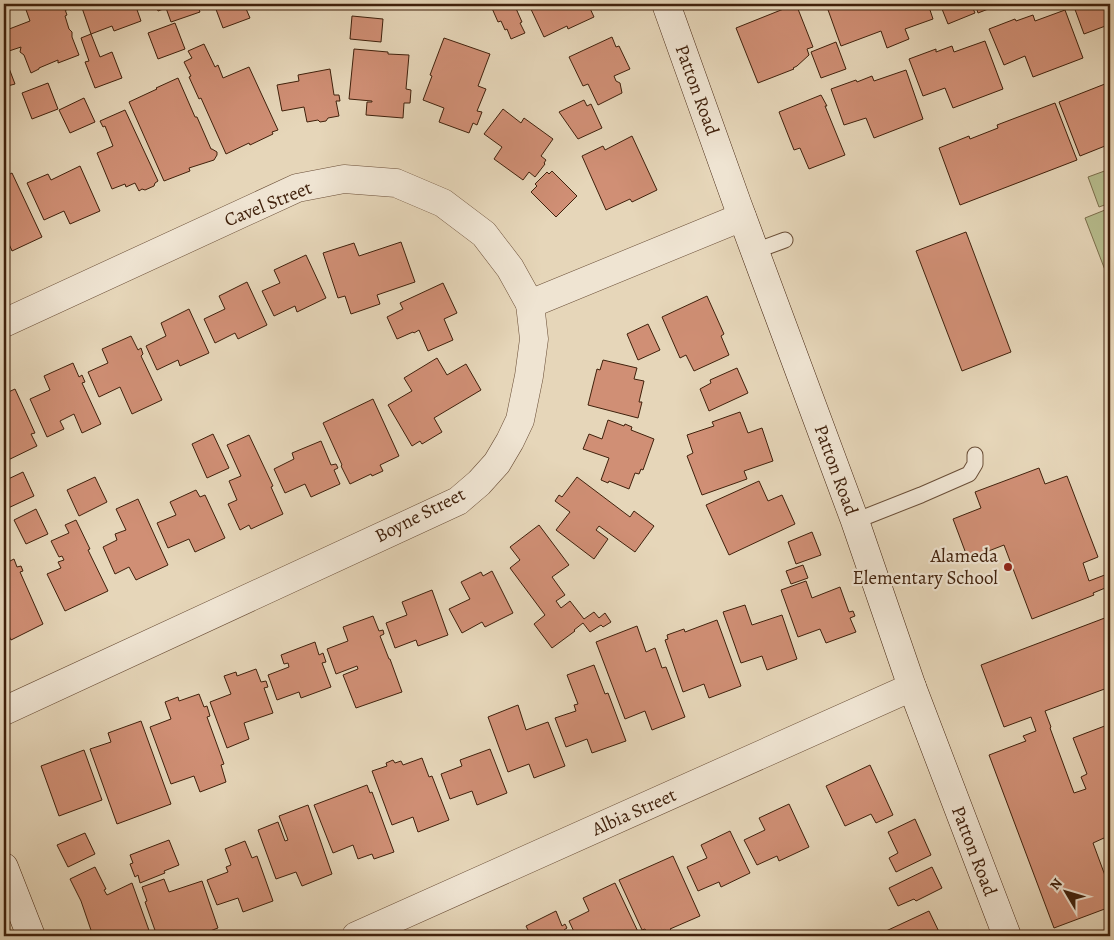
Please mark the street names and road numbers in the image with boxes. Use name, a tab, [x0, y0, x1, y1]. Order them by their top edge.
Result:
street label: Patton Road	[669, 41, 726, 140]
street label: Cavel Street	[220, 175, 316, 233]
street label: Patton Road	[808, 421, 865, 520]
street label: Boyne Street	[370, 481, 470, 549]
street label: Albia Street	[587, 782, 680, 843]
street label: Patton Road	[945, 802, 1003, 901]

